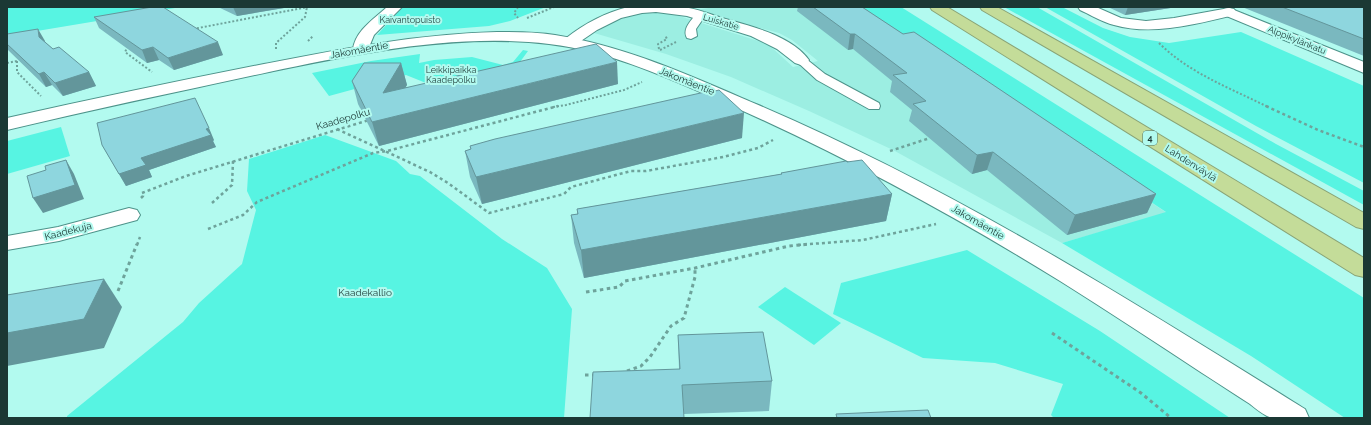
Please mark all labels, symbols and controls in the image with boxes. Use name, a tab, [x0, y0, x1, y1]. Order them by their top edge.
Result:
street label: Luiskatie	[702, 12, 741, 32]
park label: Kaivantopuisto	[379, 15, 441, 25]
street label: Alppikylänkatu	[1266, 24, 1328, 56]
street label: Jakomäentie	[329, 39, 389, 61]
park label: Leikkipaikka Kaadepolku	[426, 65, 476, 85]
street label: Jakomäentie	[658, 65, 716, 97]
street label: Kaadepolku	[315, 106, 371, 132]
road number: 4	[1143, 131, 1157, 145]
street label: Lahdenväylä	[1163, 143, 1219, 183]
street label: Jakomäentie	[950, 203, 1006, 242]
street label: Kaadekuja	[43, 220, 93, 242]
park label: Kaadekallio	[338, 287, 392, 298]

